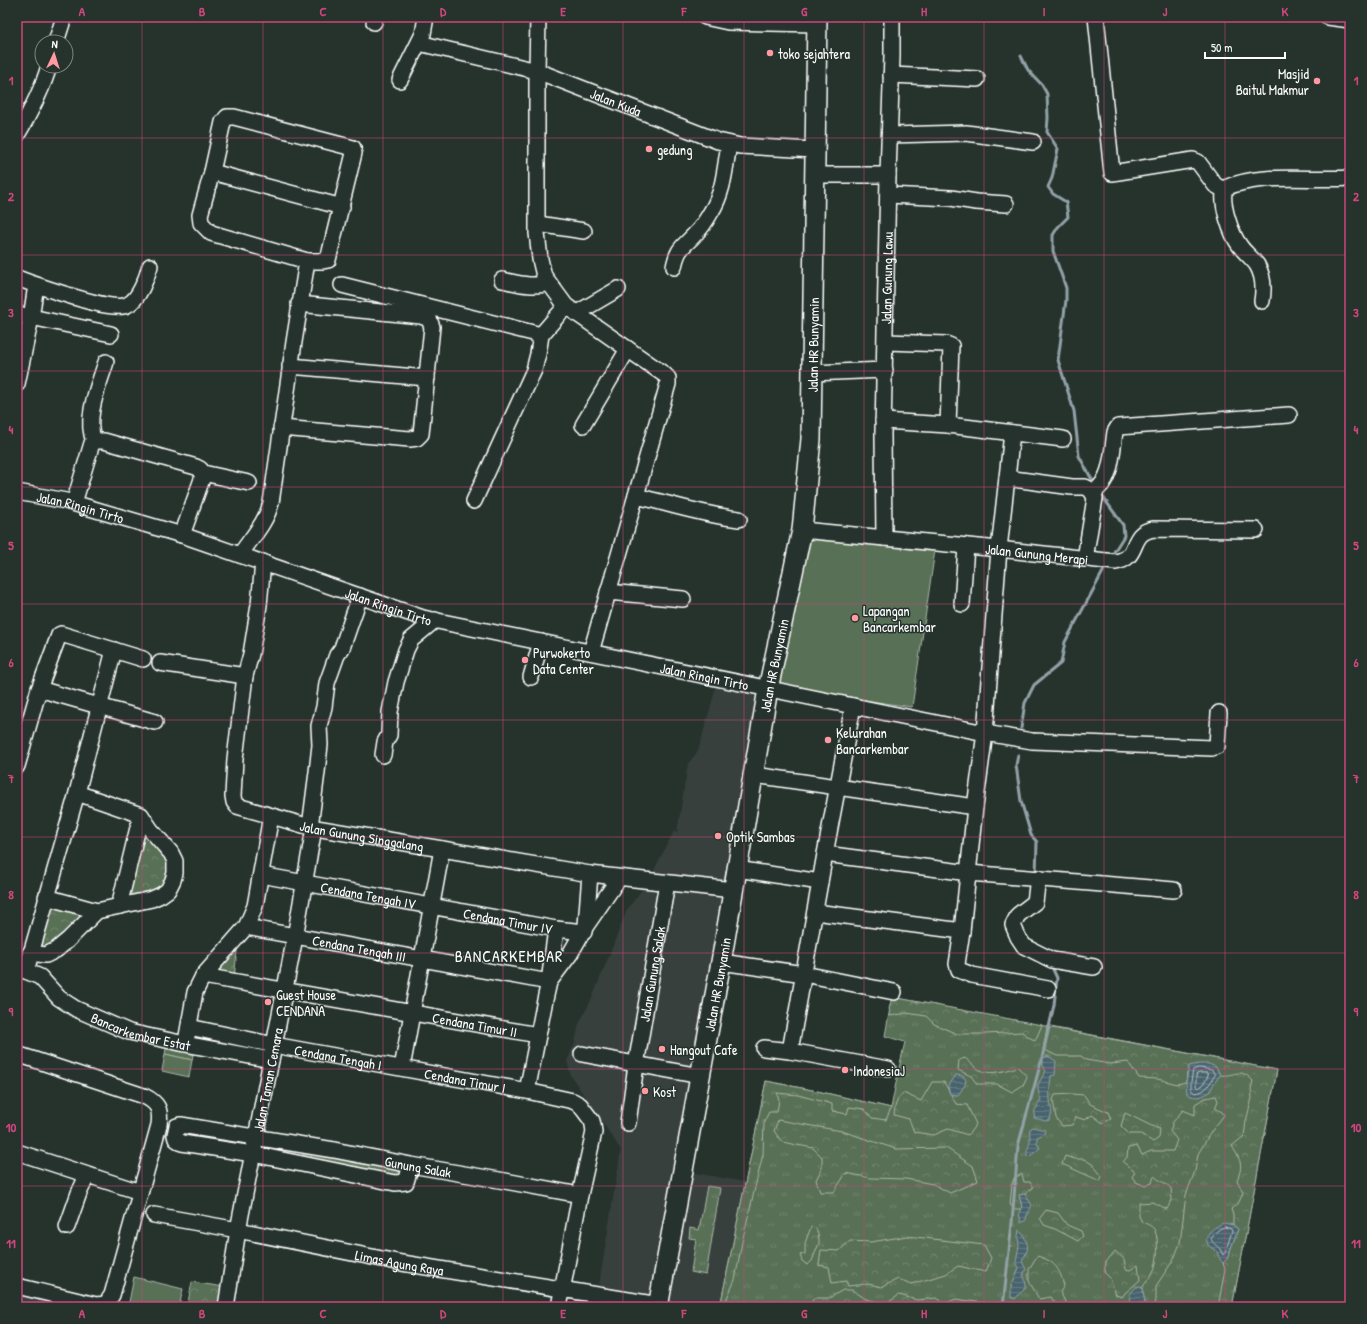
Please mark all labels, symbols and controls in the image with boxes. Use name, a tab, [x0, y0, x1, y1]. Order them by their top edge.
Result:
text: A	[79, 2, 86, 20]
text: B	[199, 2, 206, 20]
text: C	[319, 2, 327, 20]
text: D	[440, 2, 447, 20]
text: E	[560, 2, 566, 20]
text: F	[681, 2, 688, 20]
text: G	[801, 2, 808, 20]
text: H	[921, 2, 927, 20]
text: I	[1042, 2, 1046, 20]
text: J	[1163, 2, 1168, 20]
text: K	[1282, 2, 1289, 20]
north arrow	[34, 34, 74, 74]
scale bar	[1205, 34, 1285, 60]
text: N	[51, 37, 58, 51]
text: 50 m	[1211, 39, 1232, 56]
place label: toko sejahtera	[778, 44, 851, 64]
marker: toko sejahtera	[765, 48, 775, 58]
place label: Masjid Baitul Makmur	[1236, 64, 1310, 99]
text: 1	[9, 71, 14, 89]
text: 1	[1354, 71, 1359, 89]
marker: Masjid Baitul Makmur	[1312, 76, 1322, 86]
street label: Jalan Kuda	[588, 83, 645, 120]
place label: gedung	[657, 140, 692, 160]
marker: gedung	[644, 144, 654, 154]
text: 2	[8, 187, 15, 205]
text: 2	[1353, 187, 1360, 205]
street label: Jalan Gunung Lawu	[876, 231, 897, 324]
street label: Jalan HR Bunyamin	[802, 297, 823, 392]
text: 3	[8, 303, 14, 321]
text: 3	[1353, 303, 1359, 321]
text: 4	[9, 420, 14, 438]
text: 4	[1354, 420, 1359, 438]
street label: Jalan Ringin Tirto	[35, 486, 127, 527]
text: 5	[8, 536, 14, 554]
text: 5	[1353, 536, 1359, 554]
street label: Jalan Gunung Merapi	[984, 538, 1089, 569]
street label: Jalan Ringin Tirto	[343, 582, 433, 629]
place label: Lapangan Bancarkembar	[863, 601, 936, 636]
marker: Lapangan Bancarkembar	[850, 613, 860, 623]
street label: Jalan HR Bunyamin	[755, 617, 792, 714]
place label: Purwokerto Data Center	[533, 643, 595, 678]
text: 6	[8, 653, 14, 671]
text: 6	[1353, 653, 1359, 671]
marker: Purwokerto Data Center	[520, 655, 530, 665]
street label: Jalan Ringin Tirto	[659, 657, 751, 694]
place label: Kelurahan Bancarkembar	[836, 723, 909, 758]
marker: Kelurahan Bancarkembar	[823, 735, 833, 745]
text: 7	[7, 769, 15, 787]
text: 7	[1352, 769, 1360, 787]
street label: Jalan Gunung Singgalang	[298, 815, 425, 856]
place label: Optik Sambas	[726, 827, 795, 847]
marker: Optik Sambas	[713, 831, 723, 841]
street label: Cendana Tengah IV	[319, 877, 417, 913]
text: 8	[8, 885, 14, 903]
text: 8	[1353, 885, 1359, 903]
street label: Cendana Timur IV	[462, 903, 554, 938]
street label: Jalan Gunung Salak	[634, 924, 669, 1023]
street label: Cendana Tengah III	[311, 930, 408, 965]
street label: Jalan HR Bunyamin	[699, 936, 735, 1033]
district label: BANCARKEMBAR	[455, 945, 563, 967]
place label: Guest House CENDANA	[276, 985, 337, 1020]
marker: Guest House CENDANA	[263, 997, 273, 1007]
text: 9	[9, 1002, 14, 1020]
text: 9	[1354, 1002, 1359, 1020]
street label: Bancarkembar Estat	[88, 1007, 192, 1054]
street label: Cendana Timur II	[431, 1007, 519, 1041]
street label: Jalan Taman Cemara	[248, 1026, 287, 1133]
street label: Cendana Tengah I	[293, 1039, 383, 1074]
place label: Hangout Cafe	[670, 1040, 738, 1060]
marker: Hangout Cafe	[657, 1044, 667, 1054]
place label: IndonesiaJ	[853, 1061, 905, 1080]
street label: Cendana Timur I	[423, 1063, 507, 1096]
marker: IndonesiaJ	[840, 1065, 850, 1075]
place label: Kost	[653, 1082, 676, 1101]
marker: Kost	[640, 1086, 650, 1096]
text: 10	[6, 1118, 16, 1136]
text: 10	[1351, 1118, 1361, 1136]
street label: Gunung Salak	[383, 1151, 453, 1181]
text: 11	[6, 1234, 16, 1252]
text: 11	[1351, 1234, 1361, 1252]
street label: Limas Agung Raya	[354, 1244, 446, 1279]
text: A	[79, 1304, 86, 1322]
text: B	[199, 1304, 206, 1322]
text: C	[319, 1304, 327, 1322]
text: D	[440, 1304, 447, 1322]
text: E	[560, 1304, 566, 1322]
text: F	[681, 1304, 688, 1322]
text: G	[801, 1304, 808, 1322]
text: H	[921, 1304, 927, 1322]
text: I	[1042, 1304, 1046, 1322]
text: J	[1163, 1304, 1168, 1322]
text: K	[1282, 1304, 1289, 1322]

